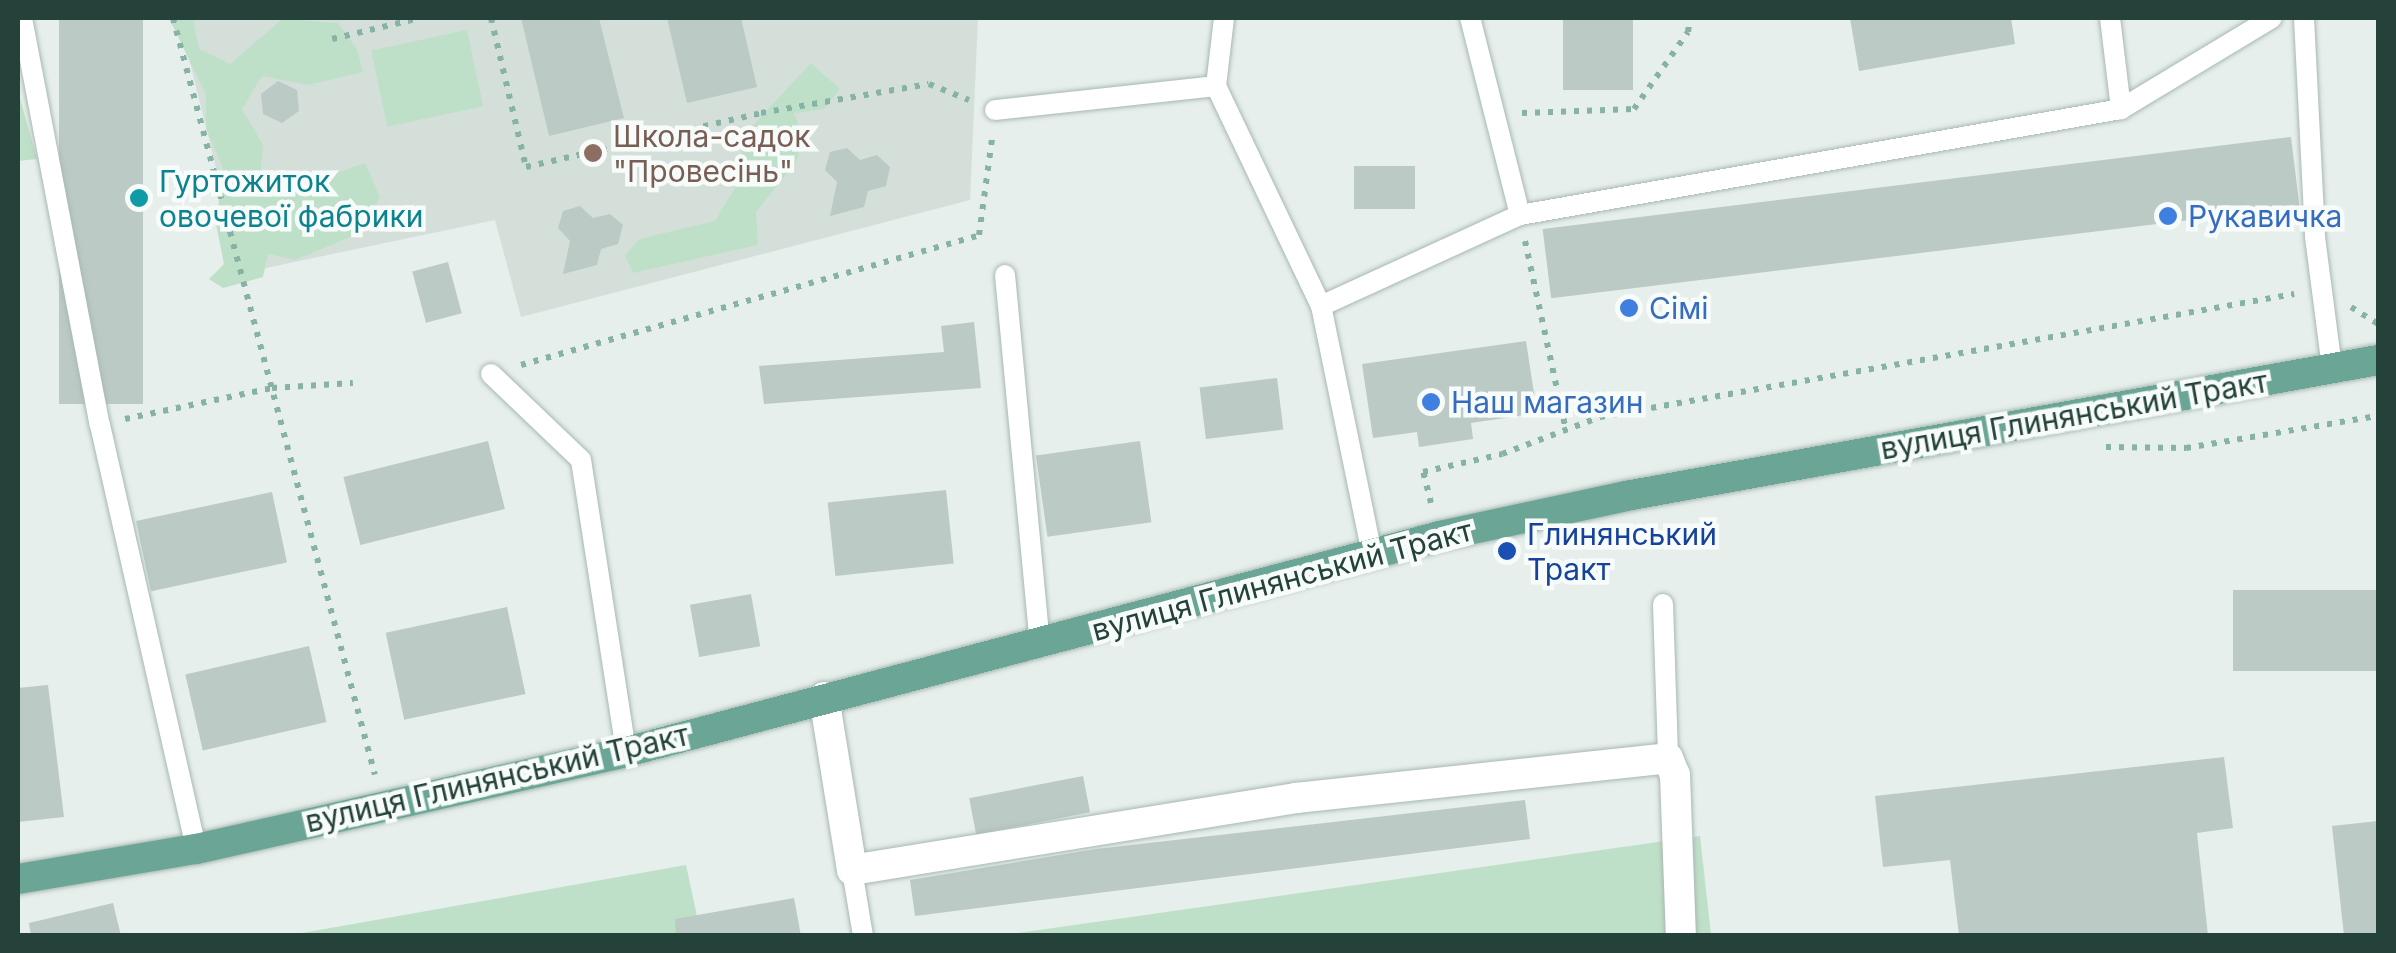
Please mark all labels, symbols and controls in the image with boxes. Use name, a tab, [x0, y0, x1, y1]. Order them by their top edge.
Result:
place label: Школа-садок "Провесінь"	[613, 118, 811, 188]
marker: Школа-садок "Провесінь"	[582, 142, 604, 164]
place label: Гуртожиток овочевої фабрики	[159, 163, 423, 234]
marker: Гуртожиток овочевої фабрики	[128, 187, 150, 209]
place label: Рукавичка	[2188, 198, 2342, 234]
marker: Рукавичка	[2157, 205, 2179, 227]
place label: Сімі	[1649, 290, 1709, 326]
marker: Сімі	[1618, 297, 1640, 319]
street label: вулиця Глинянський Тракт	[1878, 363, 2270, 467]
place label: Наш магазин	[1451, 384, 1643, 420]
marker: Наш магазин	[1420, 391, 1442, 413]
street label: вулиця Глинянський Тракт	[1088, 512, 1476, 648]
place label: Глинянський Тракт	[1527, 516, 1717, 586]
marker: Глинянський Тракт	[1496, 540, 1518, 562]
street label: вулиця Глинянський Тракт	[302, 716, 692, 840]

